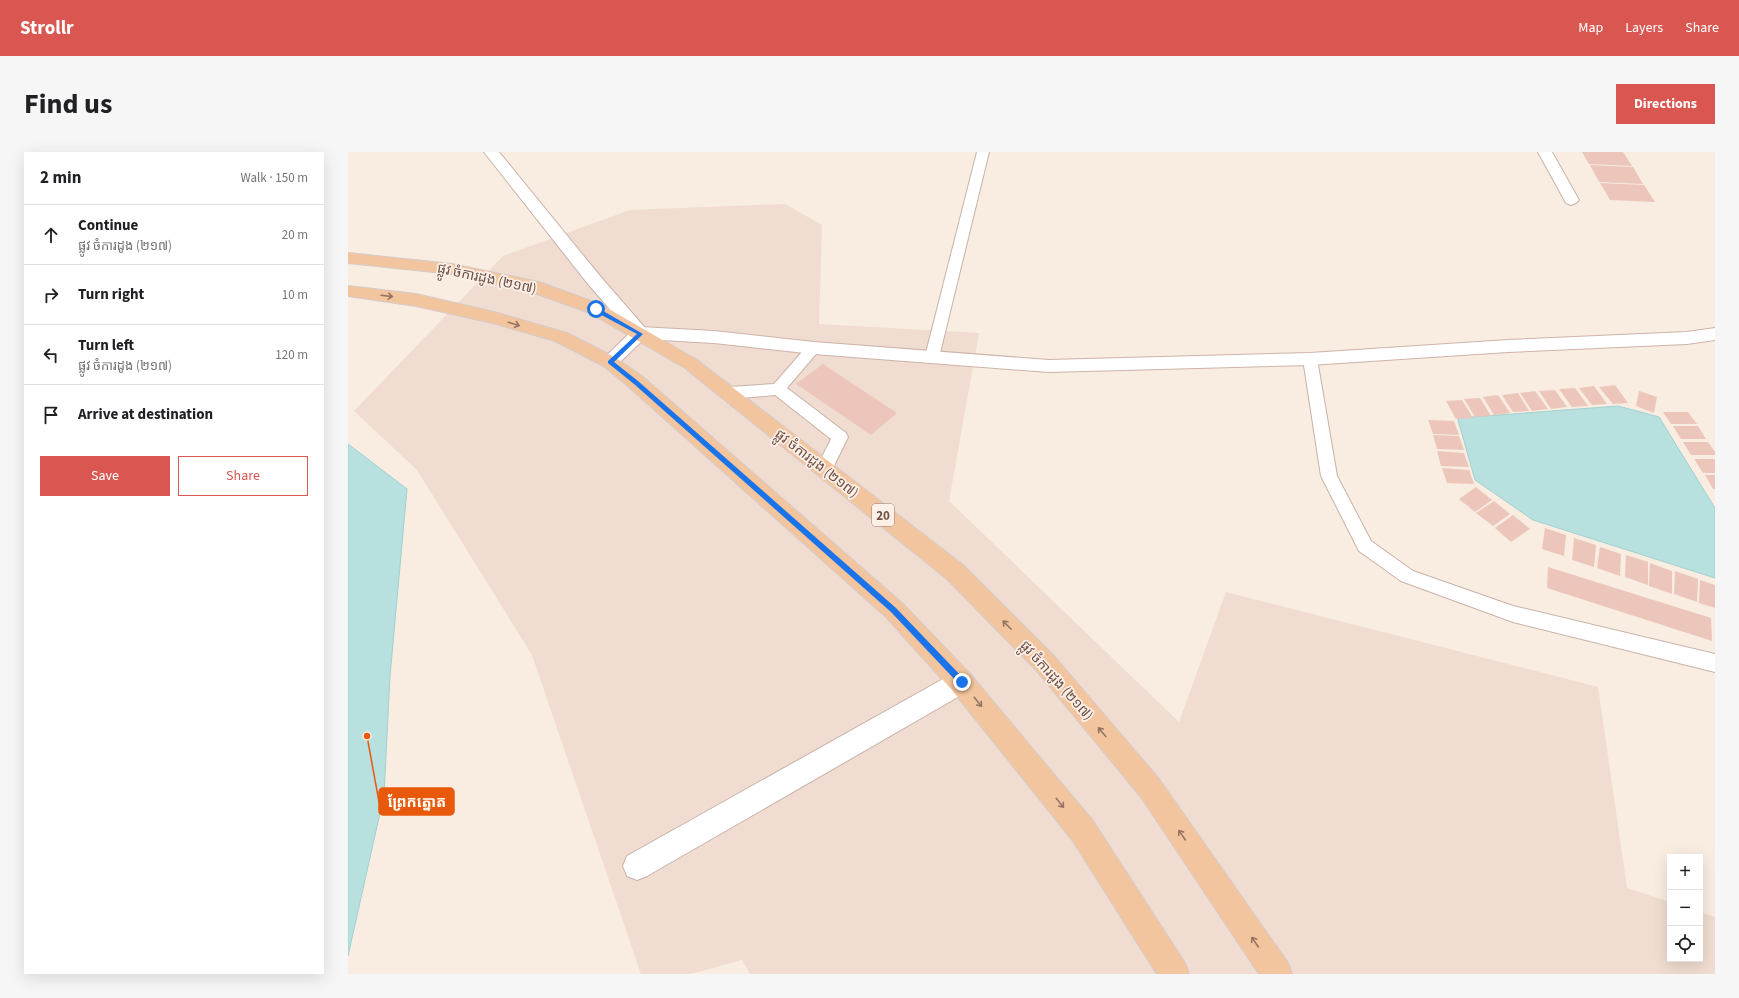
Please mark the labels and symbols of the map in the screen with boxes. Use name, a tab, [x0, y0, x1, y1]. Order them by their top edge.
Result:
street label: ផ្លូវ ចំការដូង (២១៧)	[435, 259, 538, 300]
one-way arrow	[380, 292, 393, 300]
route start	[587, 300, 605, 318]
one-way arrow	[507, 321, 520, 328]
street label: ផ្លូវ ចំការដូង (២១៧)	[770, 425, 862, 504]
road number: 20	[872, 504, 894, 526]
one-way arrow	[1002, 620, 1011, 630]
street label: ផ្លូវ ចំការដូង (២១៧)	[1014, 636, 1098, 726]
route end	[953, 673, 971, 691]
one-way arrow	[974, 697, 983, 707]
one-way arrow	[1098, 726, 1107, 737]
callout: ព្រែកត្នោត	[379, 788, 454, 815]
text: ព្រែកត្នោត	[388, 792, 446, 813]
one-way arrow	[1056, 797, 1065, 808]
one-way arrow	[1178, 829, 1186, 840]
one-way arrow	[1251, 937, 1259, 948]

